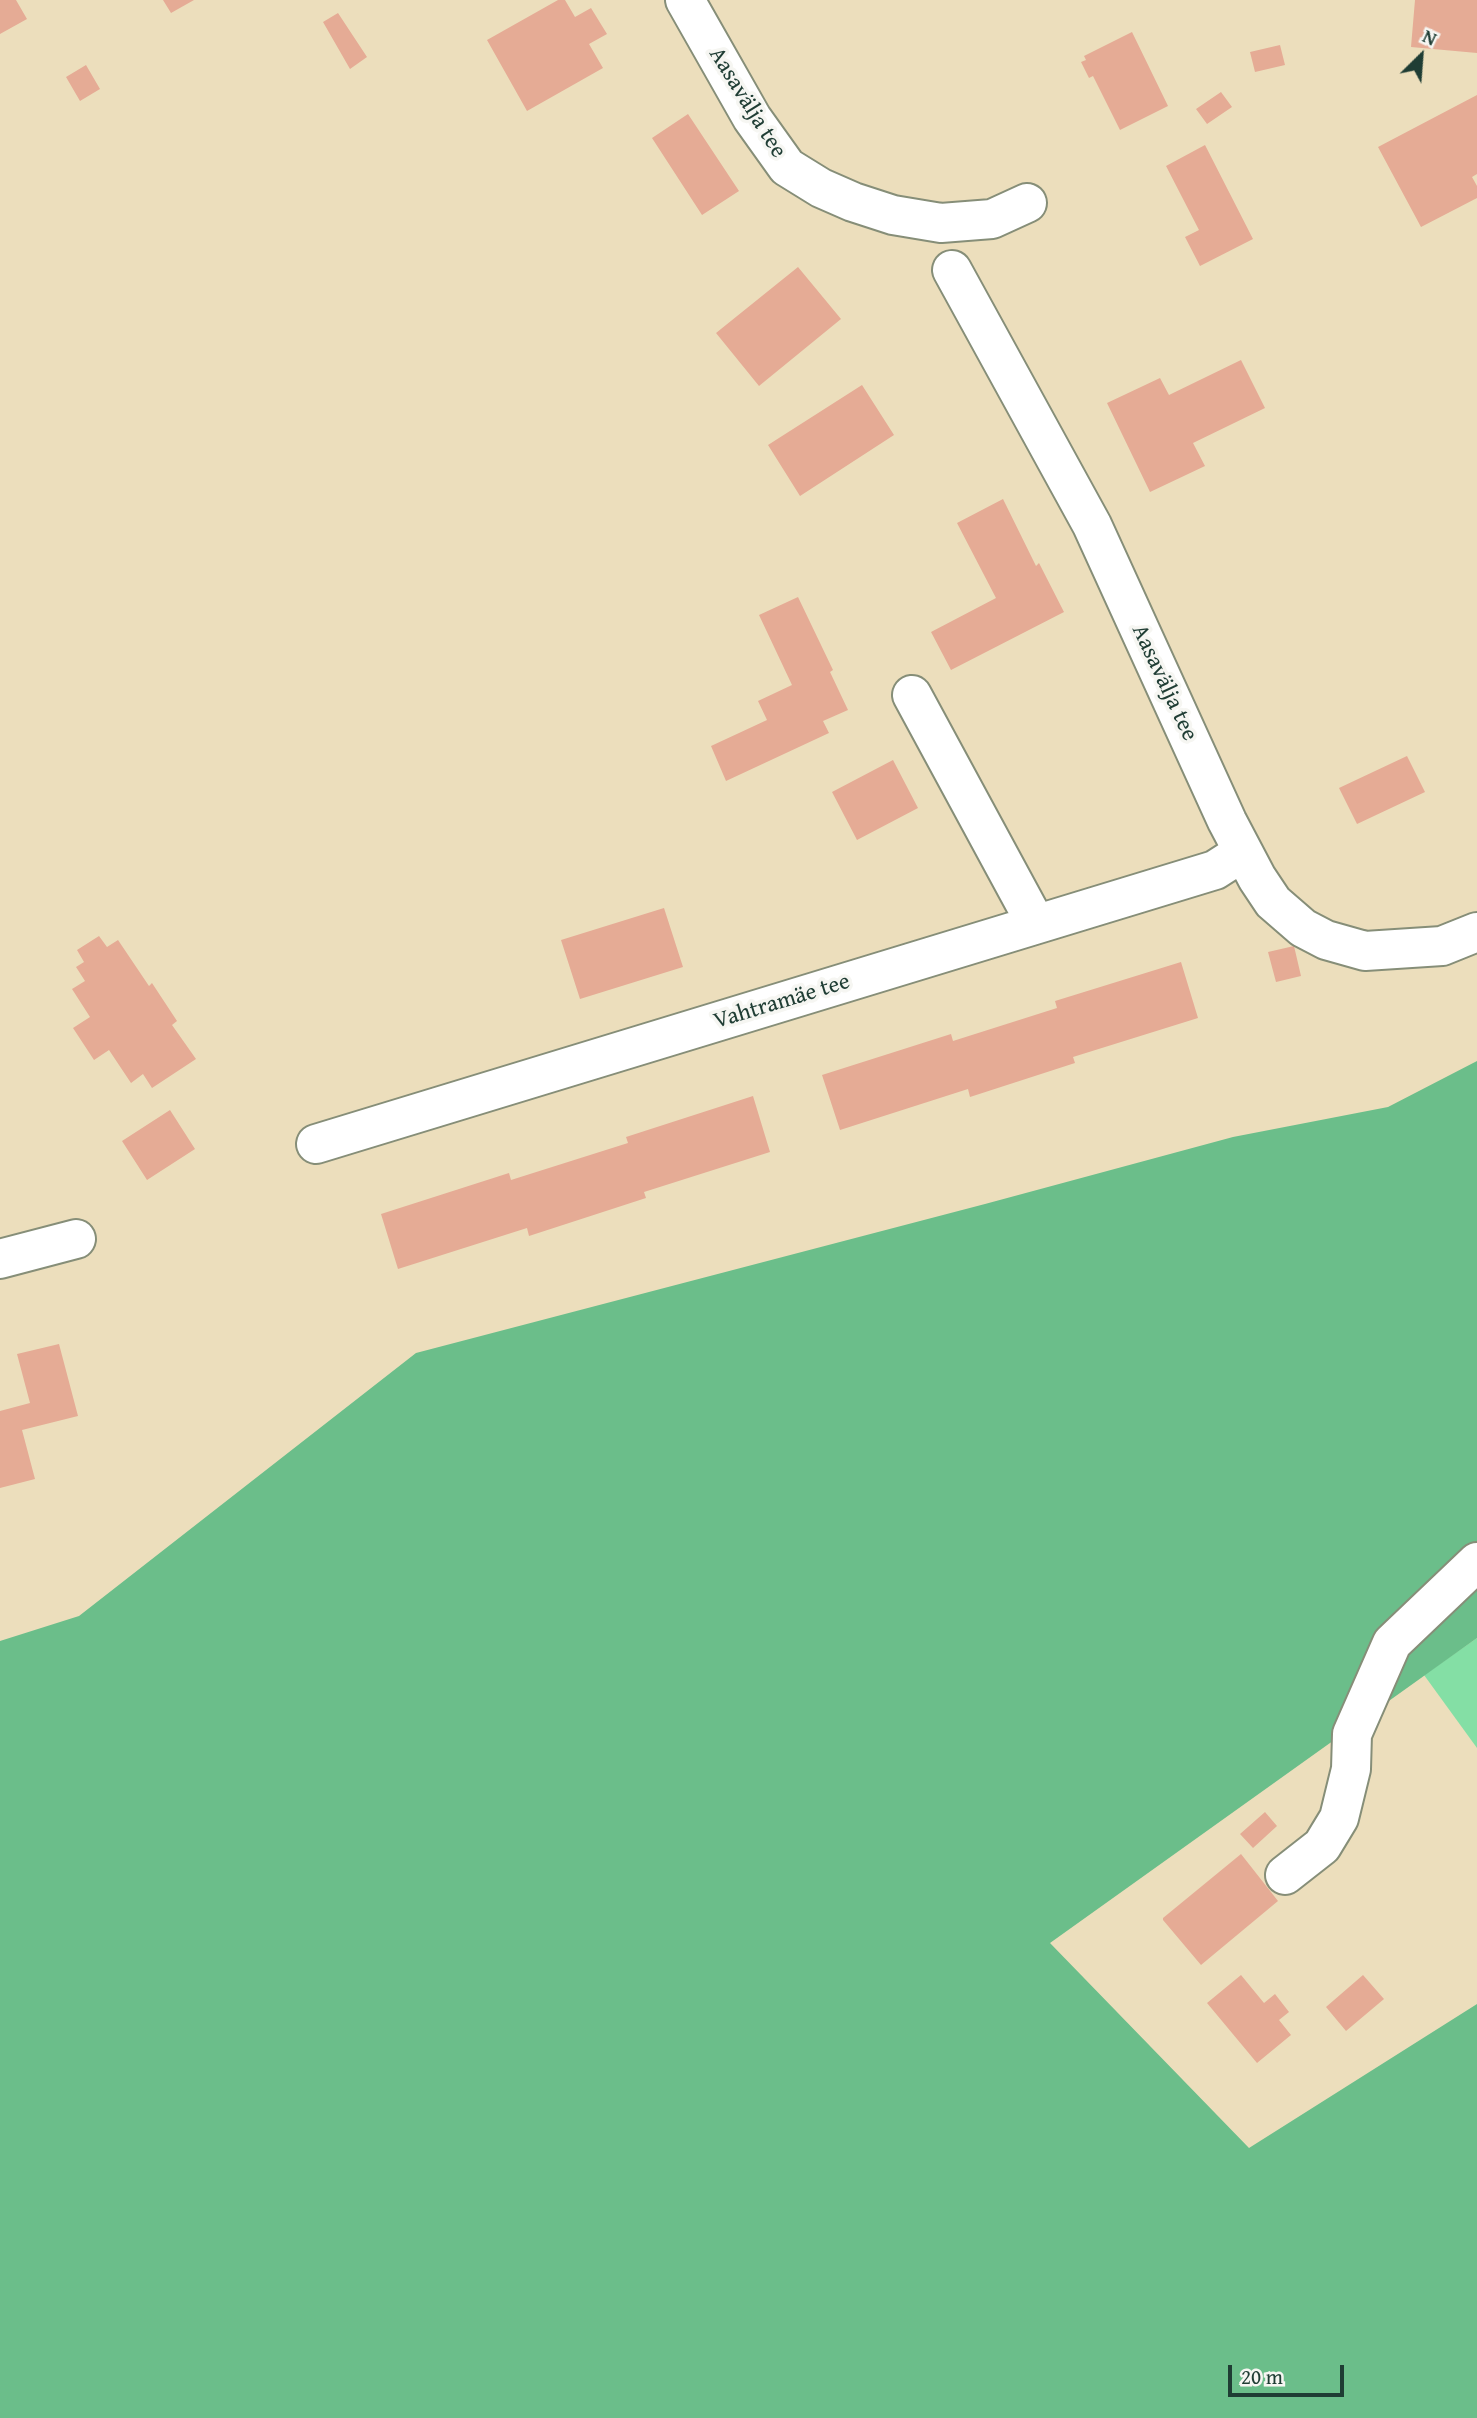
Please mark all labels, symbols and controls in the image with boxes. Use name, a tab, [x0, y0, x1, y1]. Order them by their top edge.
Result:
north arrow	[1386, 21, 1456, 91]
text: N	[1418, 22, 1442, 52]
street label: Aasavälja tee	[702, 43, 792, 163]
street label: Aasavälja tee	[1125, 620, 1203, 746]
street label: Vahtramäe tee	[711, 968, 853, 1036]
scale bar	[1232, 2352, 1348, 2396]
text: 20 m	[1241, 2361, 1283, 2392]

